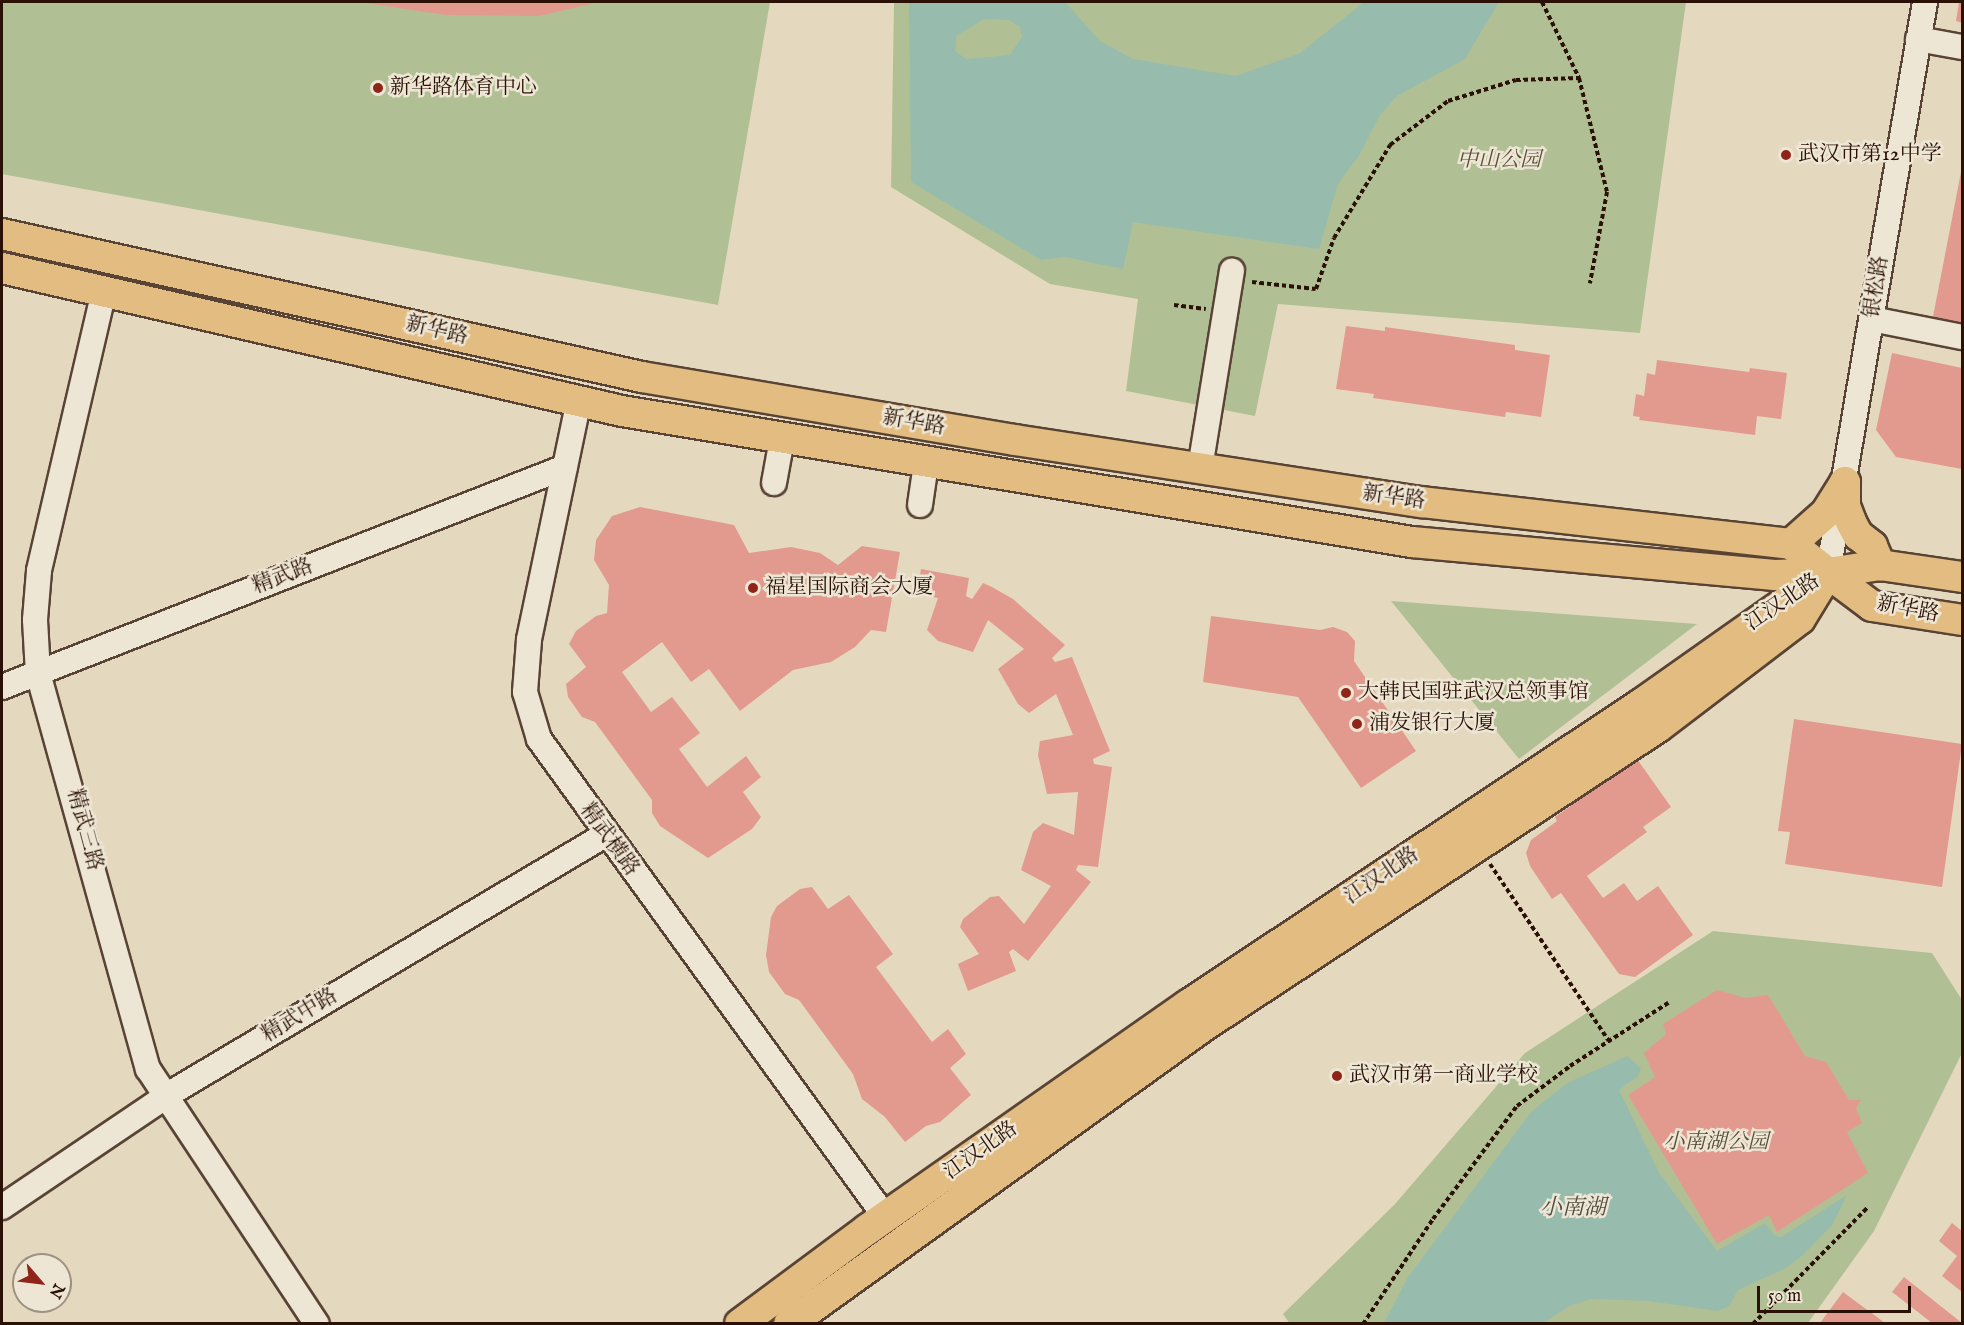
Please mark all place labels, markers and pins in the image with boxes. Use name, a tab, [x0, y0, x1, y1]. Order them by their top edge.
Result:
place label: 新华路体育中心	[390, 75, 537, 101]
marker: 新华路体育中心	[371, 81, 385, 95]
place label: 武汉市第12中学	[1798, 142, 1942, 168]
marker: 武汉市第12中学	[1779, 148, 1793, 162]
place label: 福星国际商会大厦	[765, 575, 933, 601]
marker: 福星国际商会大厦	[746, 581, 760, 595]
place label: 大韩民国驻武汉总领事馆	[1358, 680, 1589, 706]
marker: 大韩民国驻武汉总领事馆	[1339, 686, 1353, 700]
place label: 浦发银行大厦	[1369, 711, 1495, 737]
marker: 浦发银行大厦	[1350, 717, 1364, 731]
place label: 武汉市第一商业学校	[1349, 1063, 1538, 1089]
marker: 武汉市第一商业学校	[1330, 1069, 1344, 1083]

